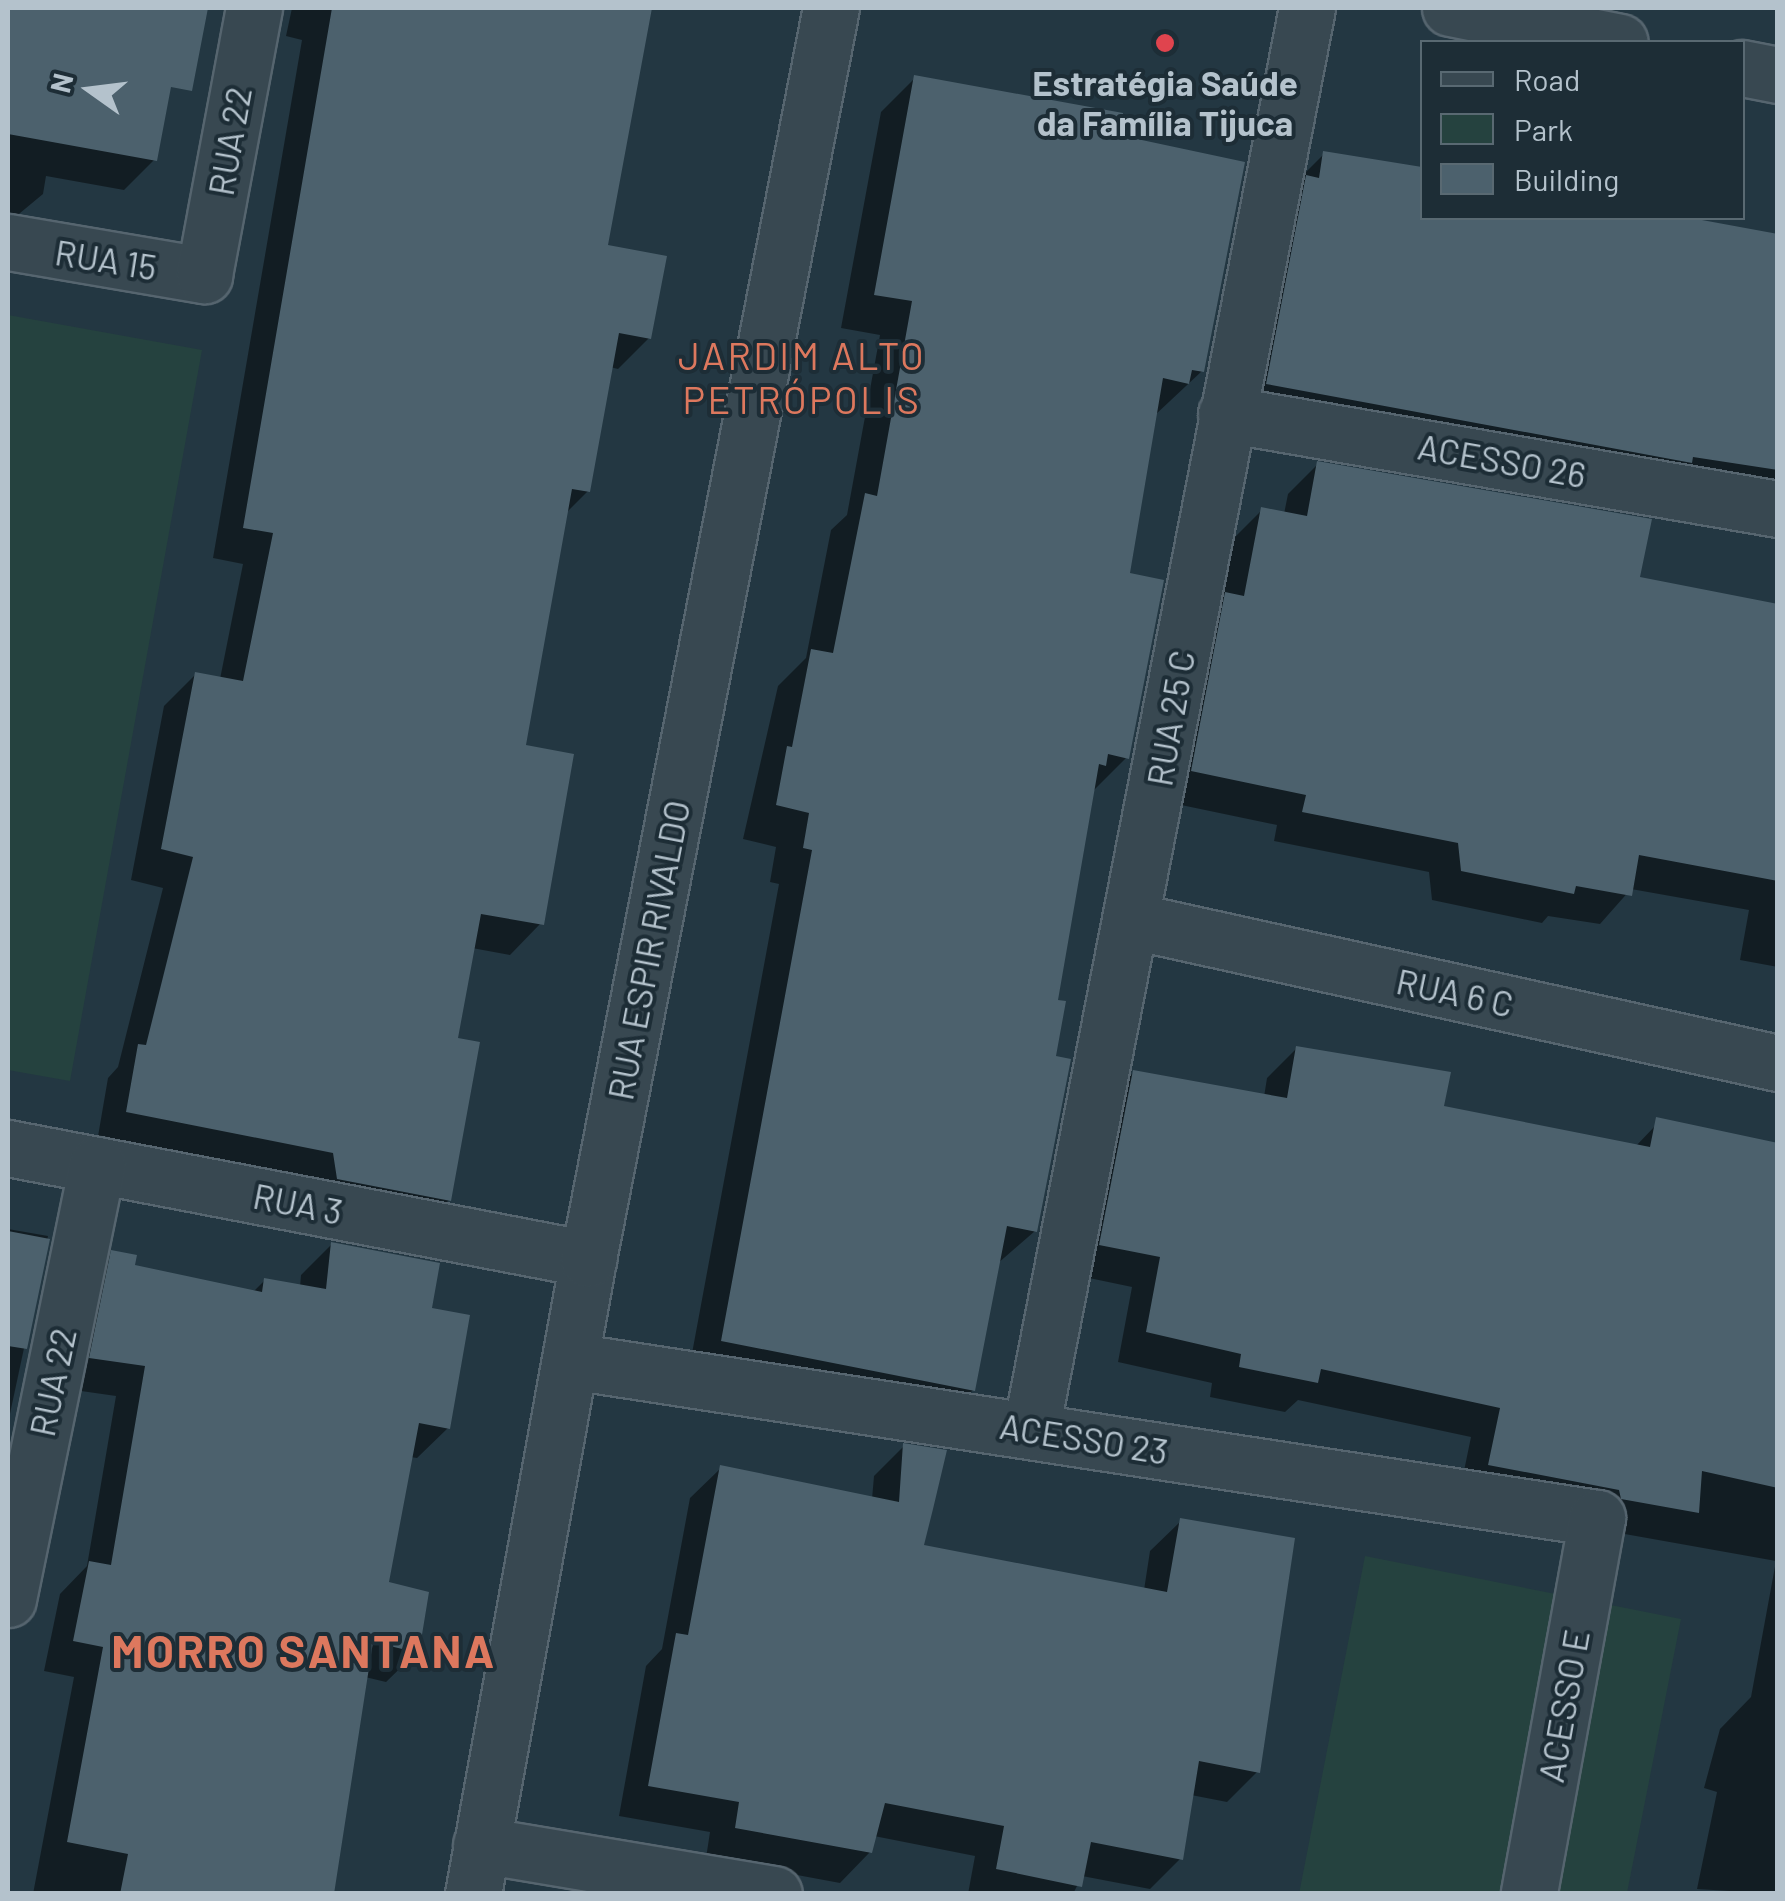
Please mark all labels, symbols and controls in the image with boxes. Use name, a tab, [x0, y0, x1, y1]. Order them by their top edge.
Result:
marker: Estratégia Saúde da Família Tijuca	[1152, 30, 1178, 56]
north arrow	[40, 40, 140, 140]
legend	[1420, 40, 1745, 220]
place label: Estratégia Saúde da Família Tijuca	[1032, 61, 1298, 143]
text: Road	[1514, 61, 1580, 97]
text: N	[42, 70, 80, 96]
street label: RUA 22	[199, 83, 259, 199]
text: Park	[1514, 111, 1573, 147]
text: Building	[1514, 161, 1619, 197]
street label: RUA 15	[52, 230, 160, 288]
district label: JARDIM ALTO PETRÓPOLIS	[678, 333, 926, 422]
street label: ACESSO 26	[1415, 425, 1589, 495]
street label: RUA 25 C	[1137, 647, 1203, 789]
street label: RUA ESPIR RIVALDO	[598, 797, 698, 1103]
street label: RUA 6 C	[1393, 959, 1517, 1025]
street label: RUA 3	[250, 1174, 346, 1232]
street label: RUA 22	[20, 1324, 84, 1440]
street label: ACESSO 23	[997, 1404, 1171, 1472]
district label: MORRO SANTANA	[111, 1624, 497, 1678]
street label: ACESSO E	[1529, 1626, 1597, 1786]

